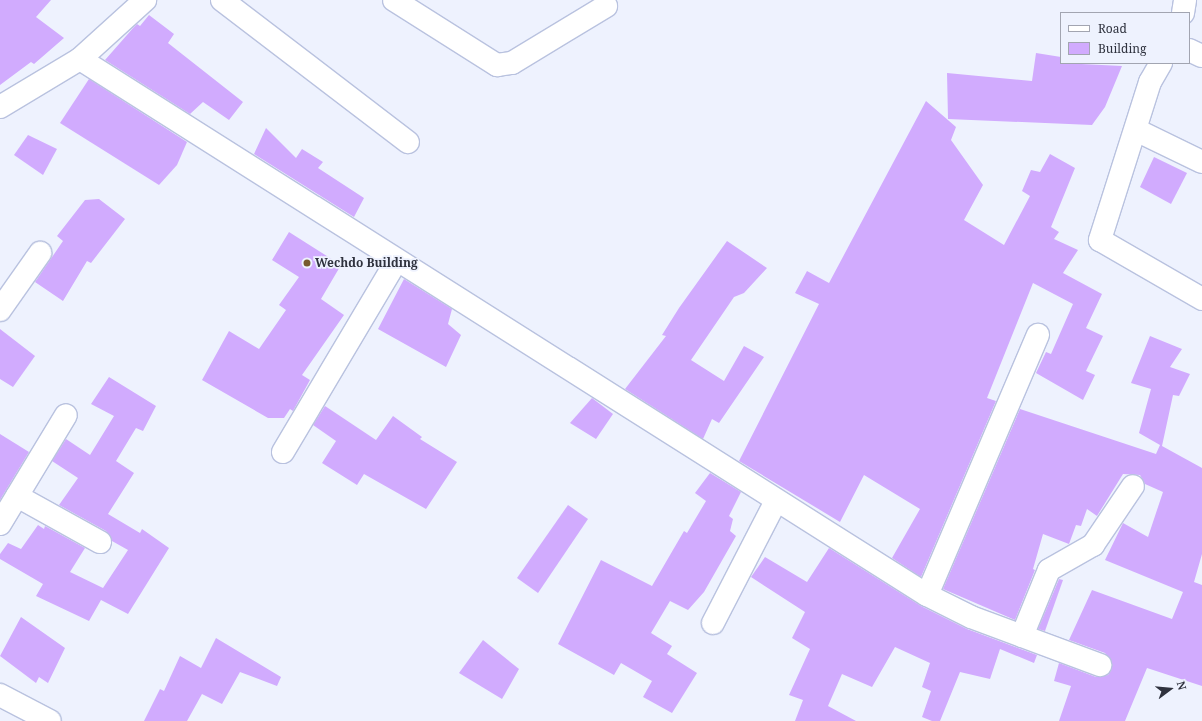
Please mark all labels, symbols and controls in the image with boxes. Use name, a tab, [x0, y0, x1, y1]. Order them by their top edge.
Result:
legend	[1060, 12, 1190, 64]
text: Road	[1098, 20, 1127, 37]
text: Building	[1098, 40, 1146, 57]
place label: Wechdo Building	[315, 256, 418, 270]
marker: Wechdo Building	[302, 258, 312, 268]
north arrow	[1150, 669, 1190, 709]
text: N	[1174, 679, 1190, 692]

